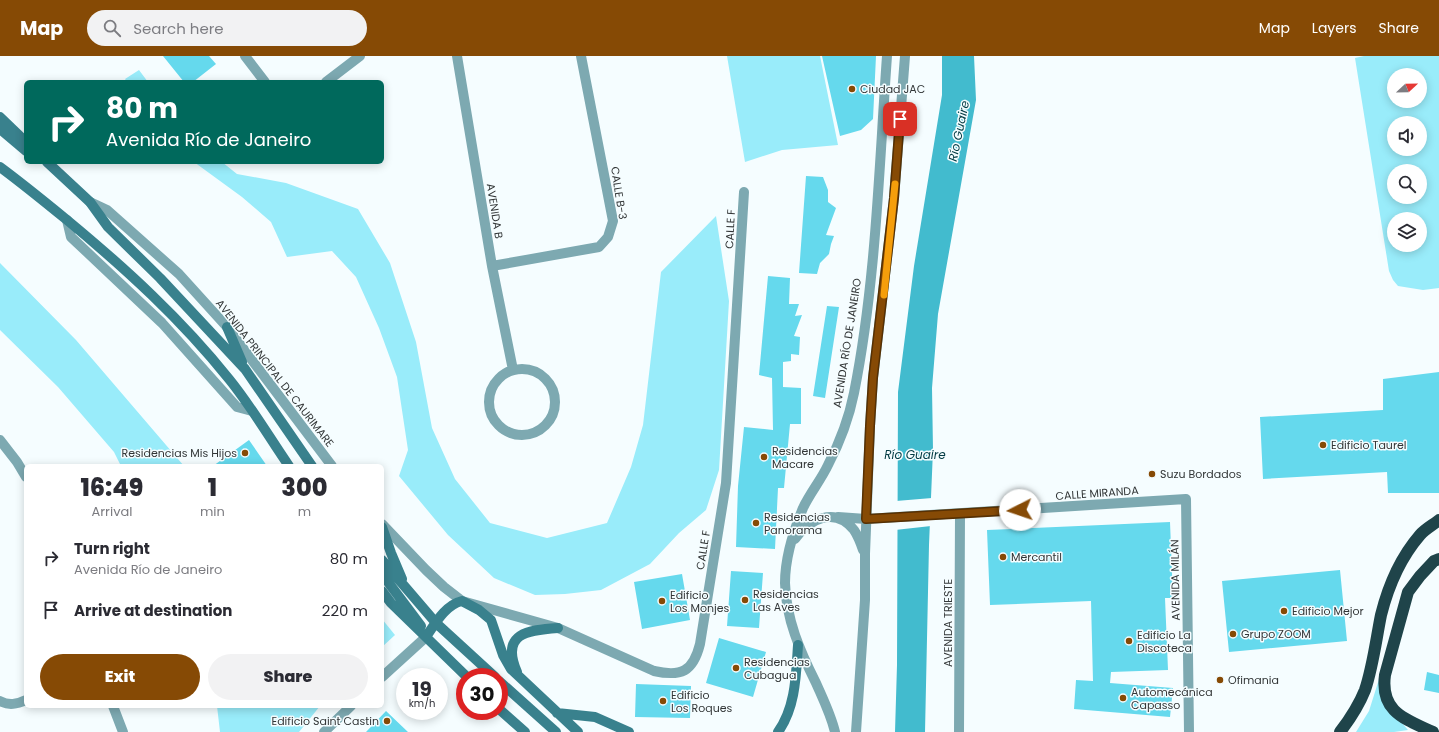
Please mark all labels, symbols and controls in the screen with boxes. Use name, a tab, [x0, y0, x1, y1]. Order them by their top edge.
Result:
search box	[87, 10, 367, 46]
text: Map	[20, 15, 63, 42]
icon: search	[101, 17, 123, 39]
text: Search here	[133, 18, 224, 39]
text: Map	[1259, 18, 1290, 38]
text: Layers	[1312, 18, 1356, 38]
text: Share	[1378, 18, 1419, 38]
north arrow	[1387, 68, 1427, 108]
map controls	[1387, 68, 1427, 252]
place label: Ciudad JAC	[860, 81, 925, 97]
marker: Ciudad JAC	[847, 84, 857, 94]
text: 80 m	[106, 89, 178, 128]
icon: right	[40, 96, 92, 148]
water label: Río Guaire	[944, 99, 973, 163]
pin	[883, 102, 917, 136]
icon: arrive	[889, 108, 911, 130]
button: sound	[1387, 116, 1427, 156]
text: Avenida Río de Janeiro	[106, 127, 311, 152]
button: search	[1387, 164, 1427, 204]
street label: CALLE B-3	[607, 165, 631, 221]
street label: AVENIDA B	[483, 182, 507, 240]
street label: CALLE F	[721, 208, 739, 249]
button: layers	[1387, 212, 1427, 252]
street label: AVENIDA RÍO DE JANEIRO	[829, 277, 865, 409]
street label: AVENIDA PRINCIPAL DE CAURIMARE	[212, 296, 338, 450]
place label: Edificio Taurel	[1331, 437, 1407, 453]
marker: Edificio Taurel	[1318, 440, 1328, 450]
place label: Residencias Macare	[772, 443, 838, 472]
place label: Residencias Mis Hijos	[122, 445, 237, 461]
water label: Río Guaire	[884, 446, 946, 463]
marker: Residencias Mis Hijos	[240, 448, 250, 458]
marker: Residencias Macare	[759, 452, 769, 462]
place label: Suzu Bordados	[1160, 466, 1242, 482]
marker: Suzu Bordados	[1147, 469, 1157, 479]
text: 16:49	[80, 471, 143, 504]
text: 1	[208, 471, 217, 504]
text: 300	[281, 471, 327, 504]
street label: CALLE MIRANDA	[1055, 482, 1140, 504]
position arrow	[999, 489, 1041, 531]
text: Arrival	[91, 502, 132, 521]
text: min	[200, 502, 225, 521]
text: m	[298, 502, 311, 521]
place label: Residencias Panorama	[764, 509, 830, 538]
marker: Residencias Panorama	[751, 518, 761, 528]
street label: CALLE F	[692, 529, 714, 571]
text: Turn right	[74, 538, 150, 559]
street label: AVENIDA MILÁN	[1166, 539, 1184, 621]
icon: right	[40, 547, 62, 569]
text: 80 m	[330, 548, 368, 569]
place label: Mercantil	[1011, 549, 1062, 565]
marker: Mercantil	[998, 552, 1008, 562]
text: Avenida Río de Janeiro	[74, 560, 222, 579]
street label: AVENIDA TRIESTE	[940, 579, 956, 667]
place label: Residencias Las Aves	[753, 586, 819, 615]
place label: Edificio Los Monjes	[670, 587, 730, 616]
marker: Residencias Las Aves	[740, 595, 750, 605]
marker: Edificio Los Monjes	[657, 596, 667, 606]
icon: arrive	[40, 599, 62, 621]
text: Arrive at destination	[74, 600, 232, 621]
text: 220 m	[322, 600, 368, 621]
place label: Edificio Mejor	[1292, 603, 1364, 619]
marker: Edificio Mejor	[1279, 606, 1289, 616]
place label: Grupo ZOOM	[1241, 626, 1311, 642]
place label: Edificio La Discoteca	[1137, 627, 1192, 656]
marker: Grupo ZOOM	[1228, 629, 1238, 639]
marker: Edificio La Discoteca	[1124, 636, 1134, 646]
button: Exit	[40, 654, 200, 700]
button: Share	[208, 654, 368, 700]
place label: Residencias Cubagua	[744, 654, 810, 683]
marker: Residencias Cubagua	[731, 663, 741, 673]
speed limit sign: 30	[456, 668, 508, 720]
place label: Ofimania	[1228, 672, 1279, 688]
text: 19	[412, 675, 432, 703]
marker: Ofimania	[1215, 675, 1225, 685]
place label: Automecánica Capasso	[1131, 684, 1213, 713]
place label: Edificio Los Roques	[671, 687, 732, 716]
marker: Automecánica Capasso	[1118, 693, 1128, 703]
text: km/h	[409, 696, 435, 711]
marker: Edificio Los Roques	[658, 696, 668, 706]
place label: Edificio Saint Castin	[272, 713, 379, 729]
marker: Edificio Saint Castin	[382, 716, 392, 726]

